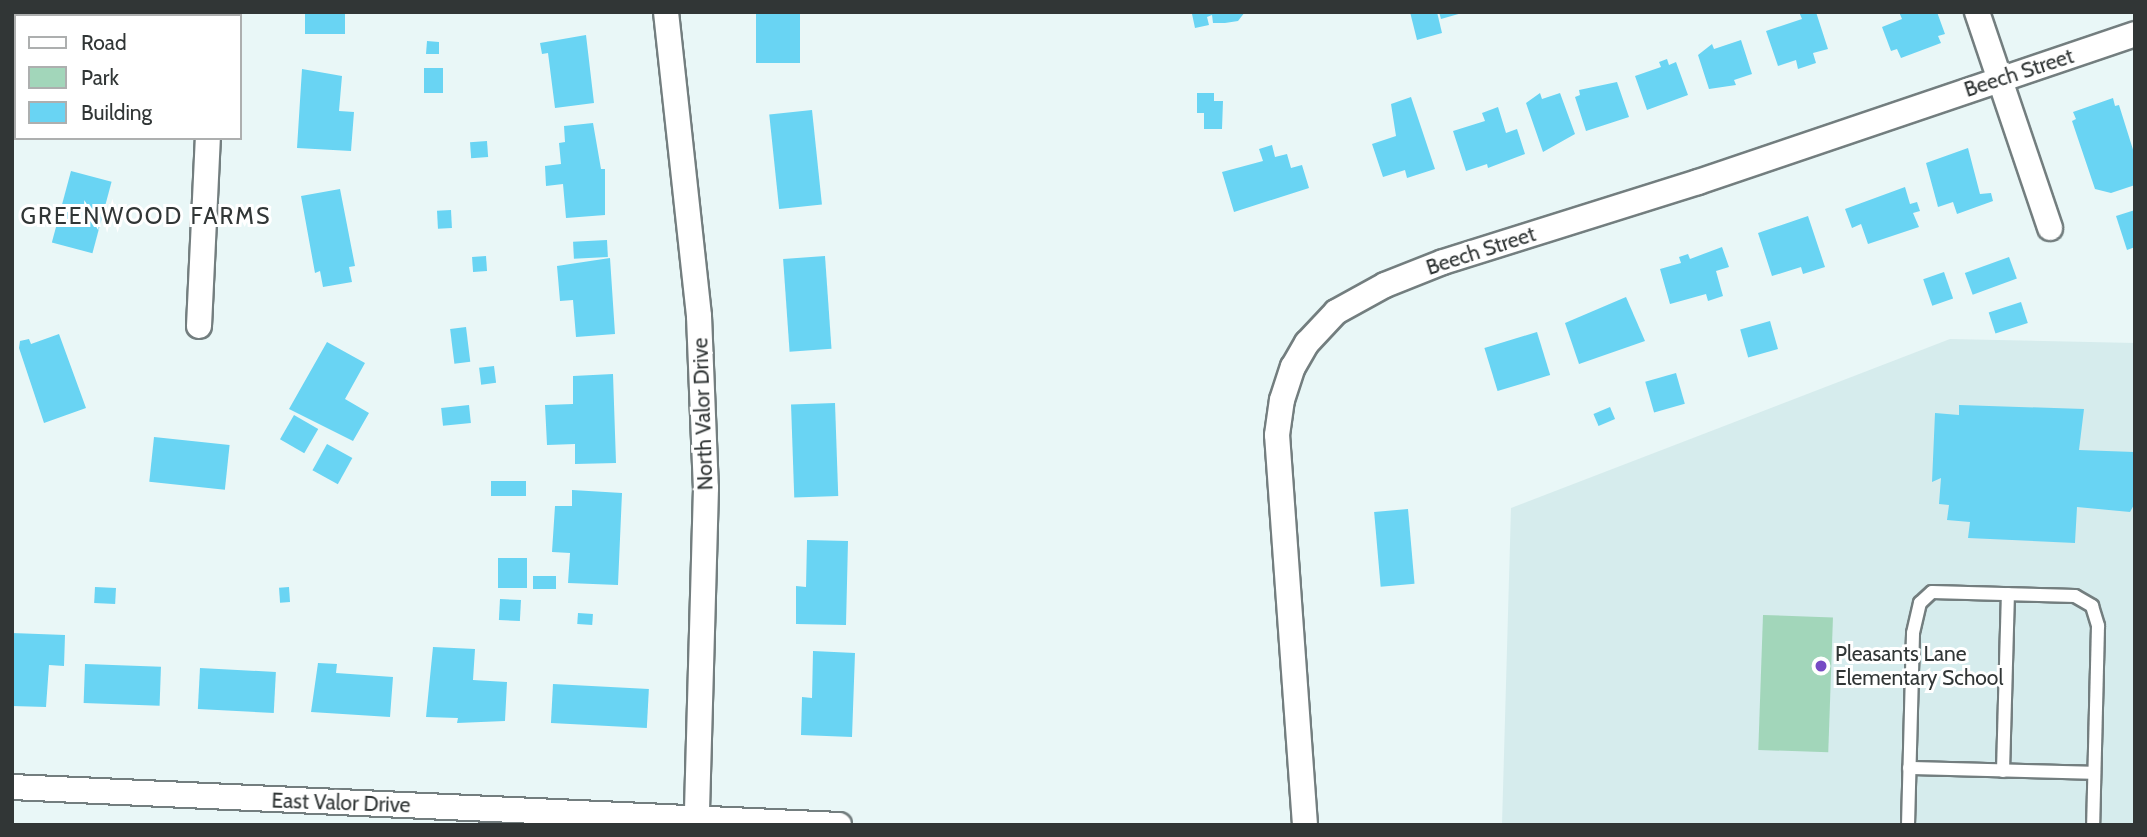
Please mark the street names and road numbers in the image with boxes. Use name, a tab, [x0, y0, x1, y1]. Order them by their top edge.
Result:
street label: Beech Street	[1961, 43, 2077, 103]
street label: Beech Street	[1423, 221, 1539, 281]
street label: North Valor Drive	[688, 337, 718, 491]
street label: East Valor Drive	[271, 788, 411, 818]

